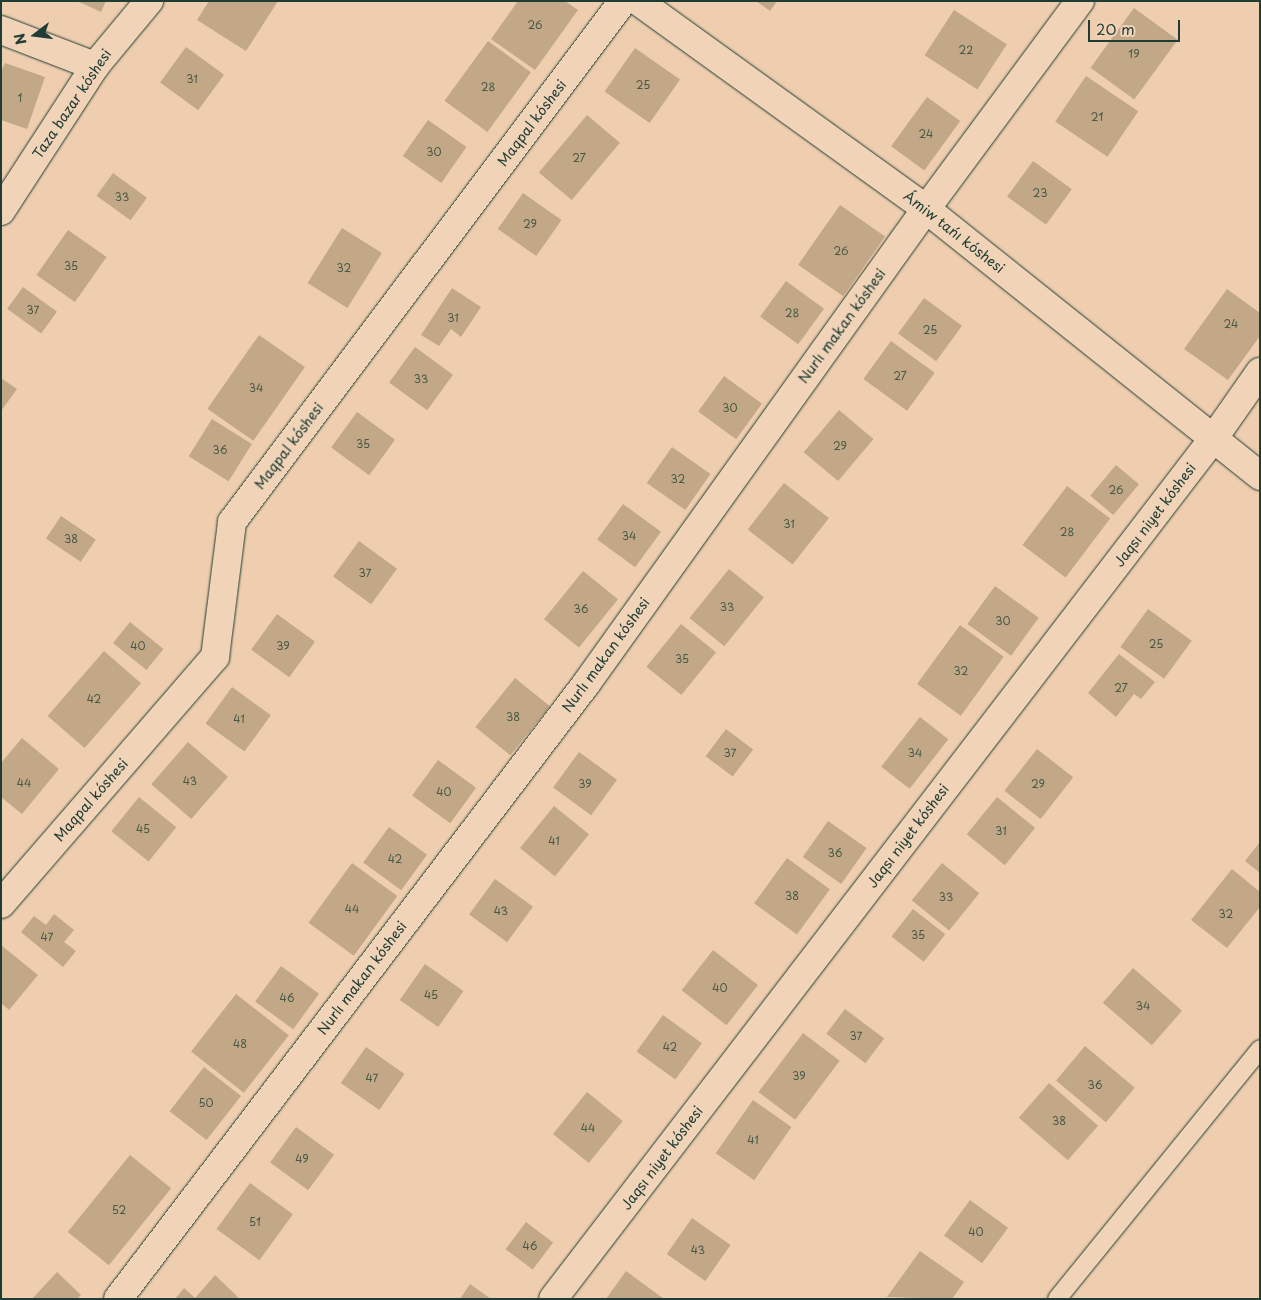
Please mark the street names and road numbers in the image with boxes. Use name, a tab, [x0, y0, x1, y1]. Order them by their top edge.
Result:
street label: Taza bazar kóshesi	[29, 46, 115, 162]
street label: Maqpal kóshesi	[494, 77, 570, 169]
street label: Ámiw tańı kóshesi	[900, 187, 1008, 277]
street label: Nurlı makan kóshesi	[794, 265, 890, 387]
street label: Maqpal kóshesi	[251, 400, 327, 492]
street label: Jaqsı niyet kóshesi	[1110, 459, 1200, 571]
street label: Nurlı makan kóshesi	[558, 594, 654, 716]
street label: Maqpal kóshesi	[51, 755, 131, 845]
street label: Jaqsı niyet kóshesi	[863, 780, 953, 892]
street label: Nurlı makan kóshesi	[313, 917, 411, 1039]
street label: Jaqsı niyet kóshesi	[617, 1102, 707, 1214]

